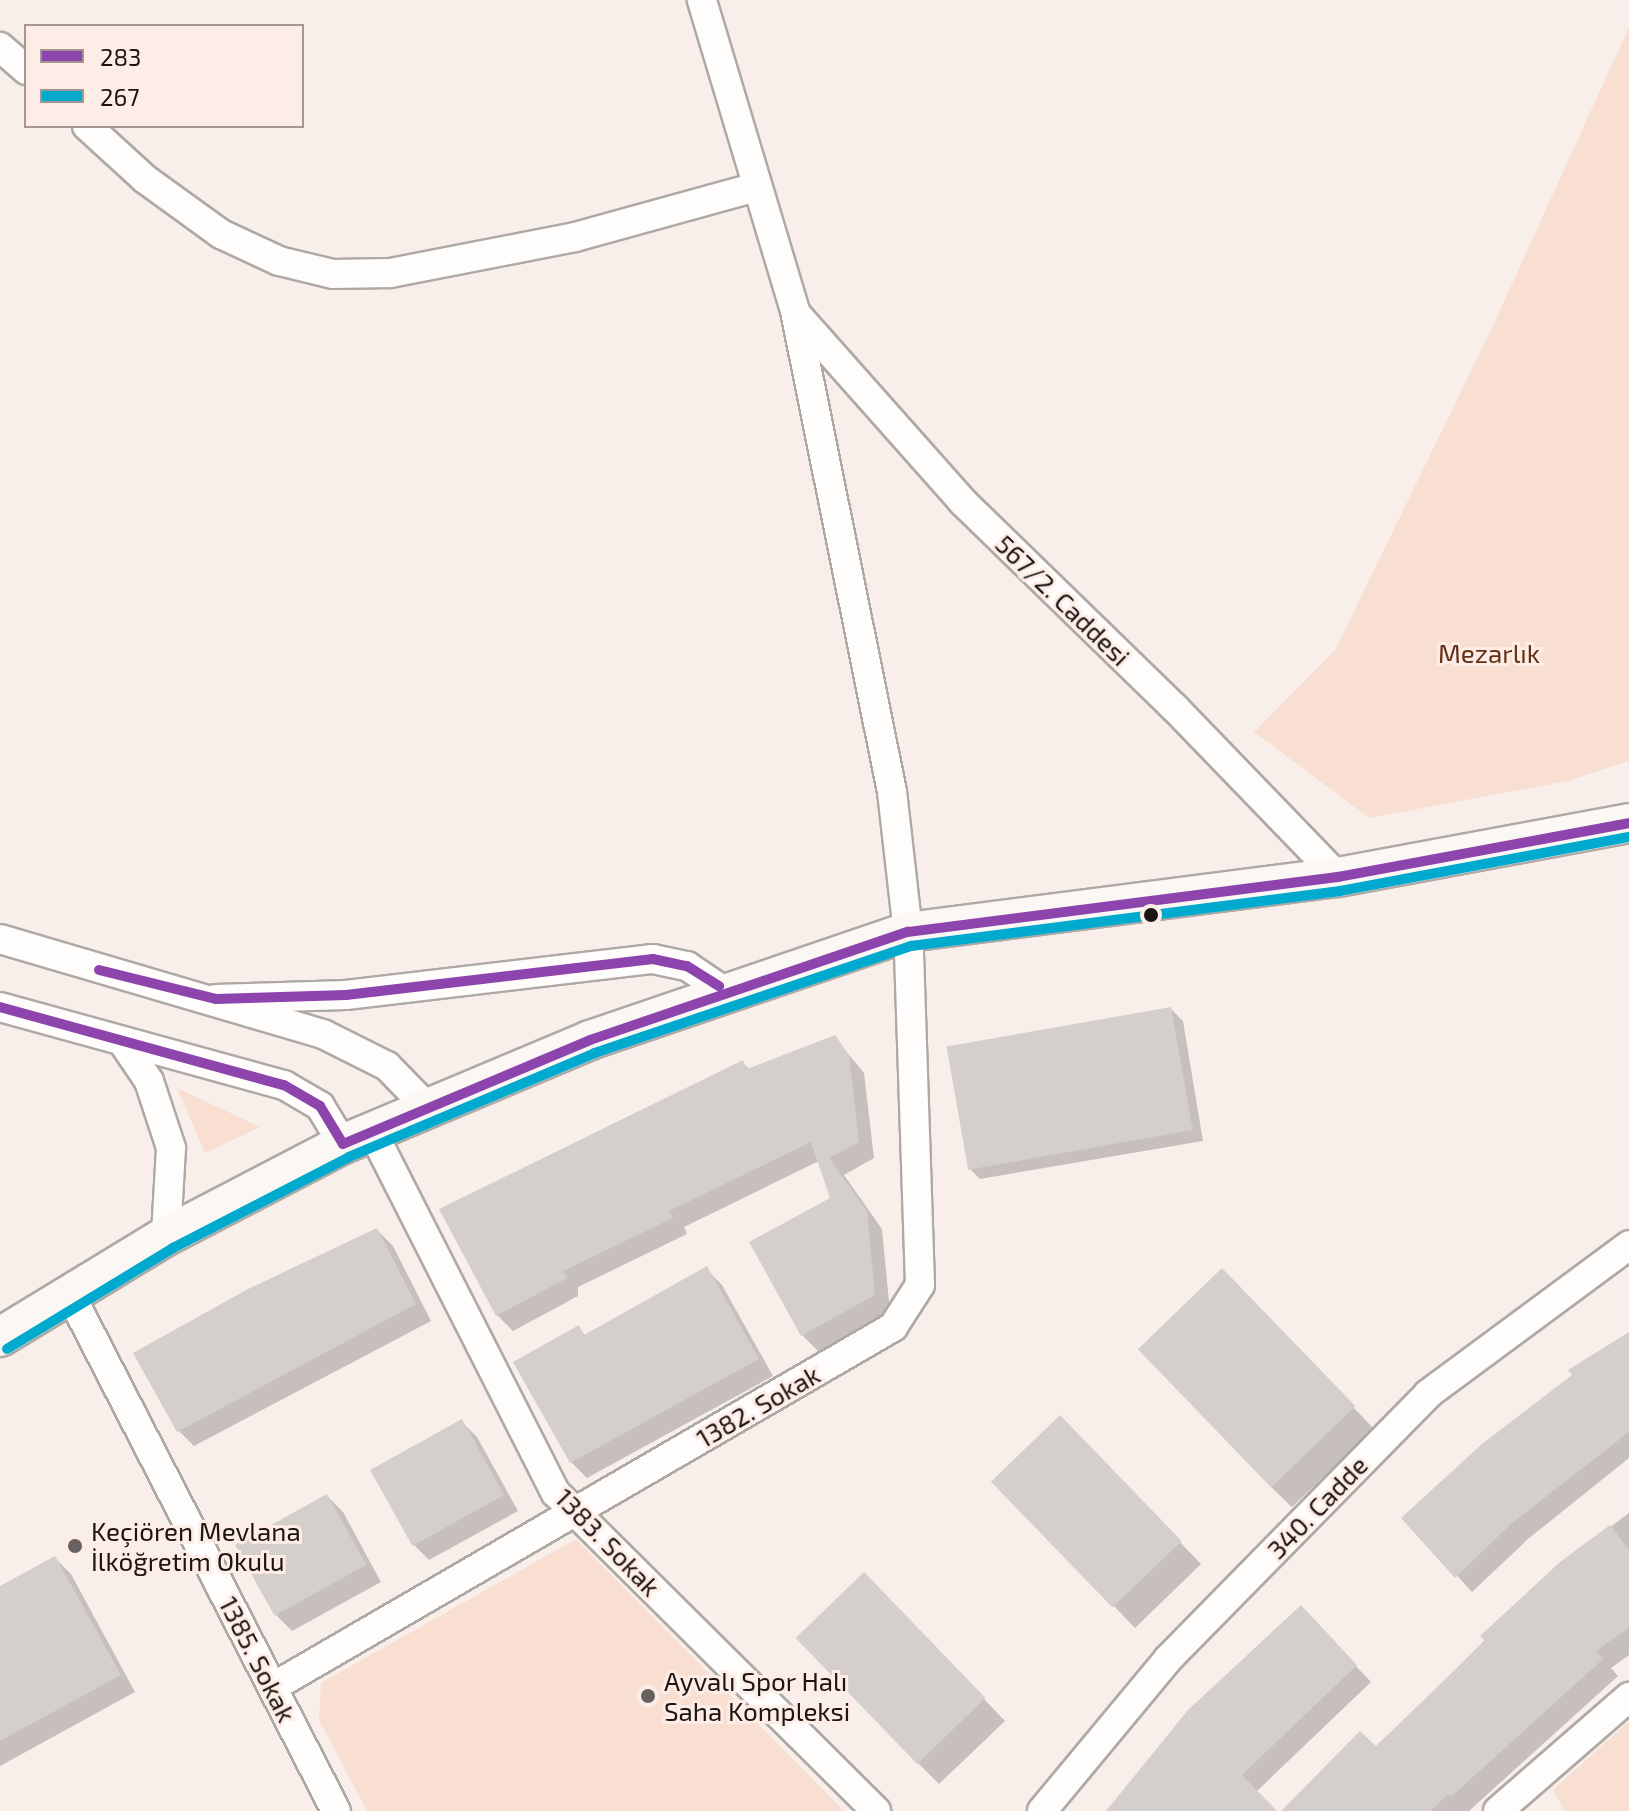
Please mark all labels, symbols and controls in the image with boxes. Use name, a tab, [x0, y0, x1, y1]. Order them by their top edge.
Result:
legend	[24, 24, 304, 128]
text: 283	[100, 42, 141, 71]
text: 267	[100, 82, 140, 111]
street label: 567/2. Caddesi	[989, 528, 1137, 672]
park label: Mezarlık	[1438, 637, 1540, 669]
unlabelled marker	[1143, 907, 1159, 923]
street label: 1382. Sokak	[691, 1358, 825, 1454]
street label: 340. Cadde	[1260, 1449, 1374, 1565]
street label: 1383. Sokak	[549, 1482, 667, 1602]
place label: Keçiören Mevlana İlköğretim Okulu	[91, 1515, 301, 1576]
marker: Keçiören Mevlana İlköğretim Okulu	[66, 1537, 84, 1555]
street label: 1385. Sokak	[213, 1591, 303, 1727]
place label: Ayvalı Spor Halı Saha Kompleksi	[664, 1665, 850, 1726]
marker: Ayvalı Spor Halı Saha Kompleksi	[639, 1687, 657, 1705]

